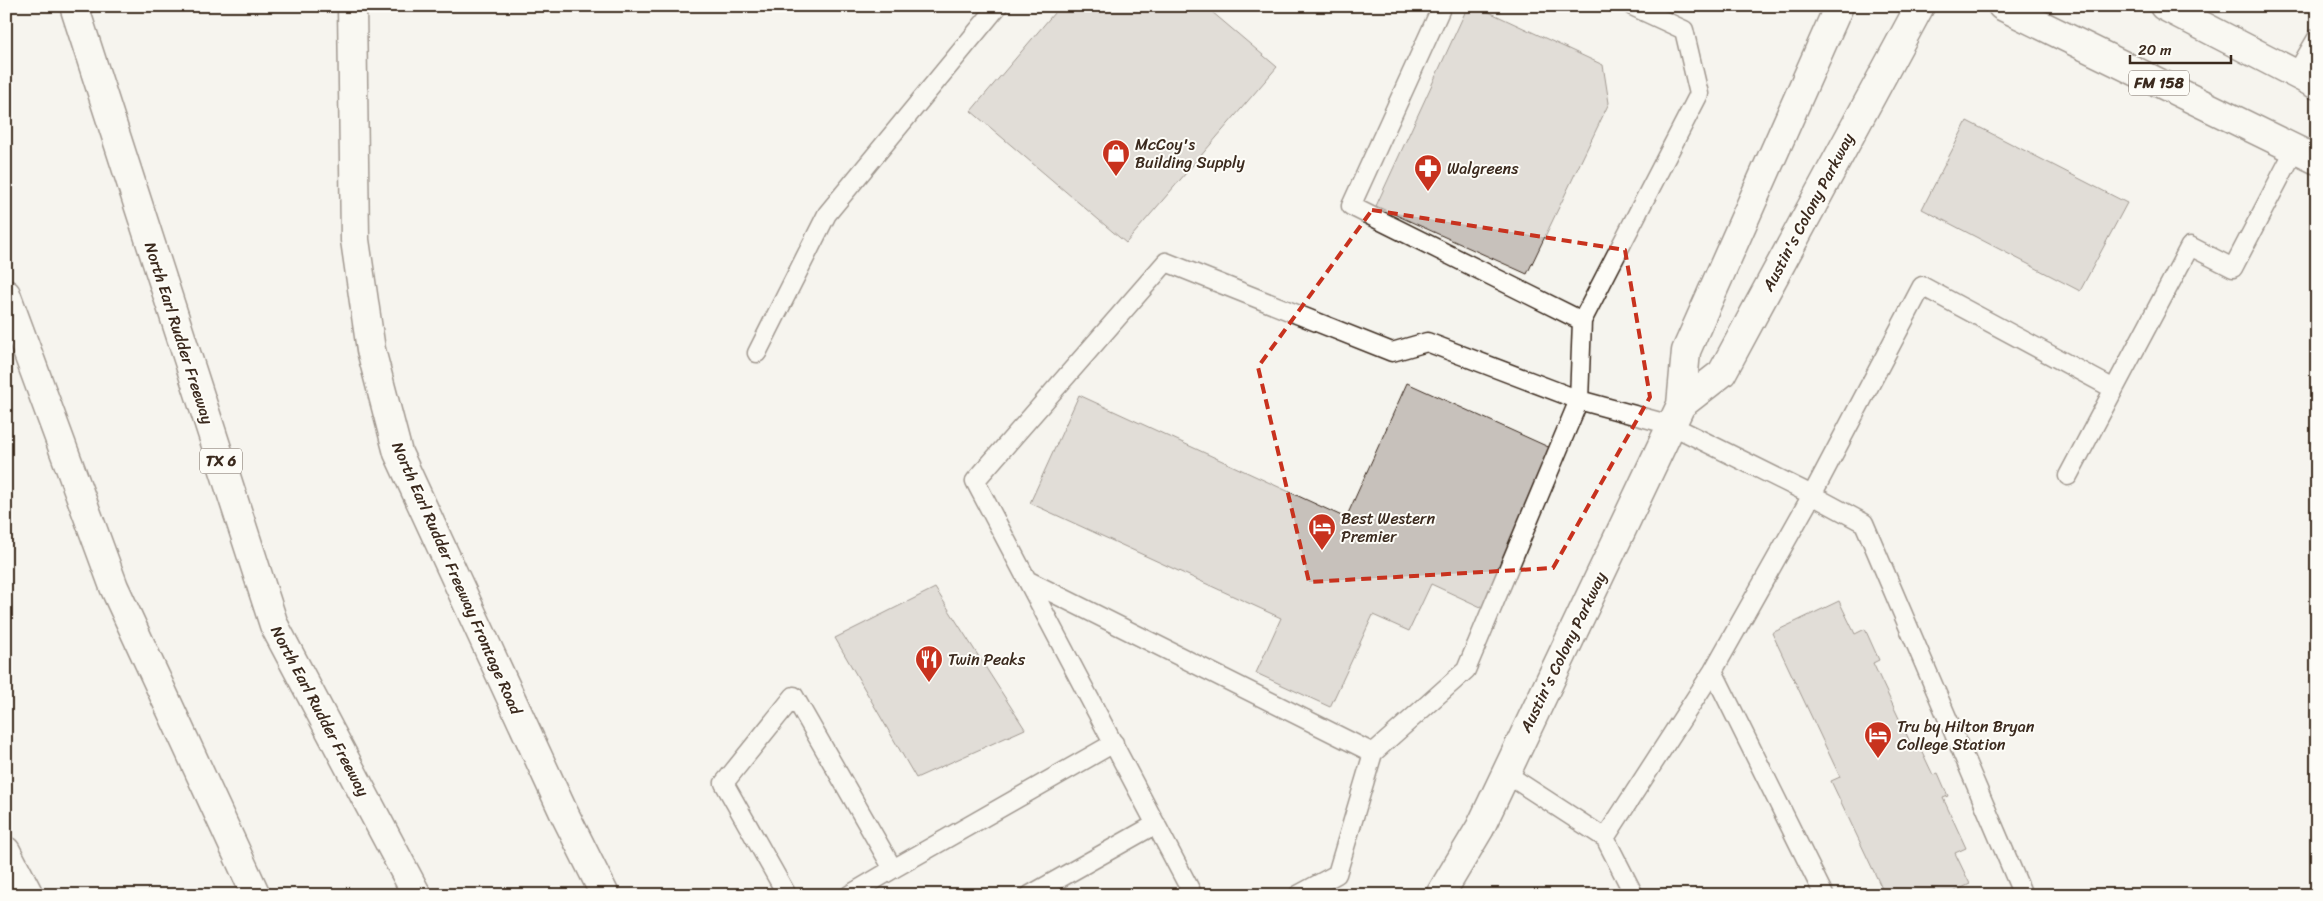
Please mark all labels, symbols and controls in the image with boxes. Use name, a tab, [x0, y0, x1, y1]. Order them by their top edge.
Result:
scale bar	[2130, 32, 2232, 64]
text: 20 m	[2138, 37, 2172, 63]
road number: FM 158	[2129, 70, 2189, 96]
street label: Austin's Colony Parkway	[1753, 127, 1862, 297]
place label: McCoy's Building Supply	[1135, 130, 1246, 177]
shop icon: McCoy's Building Supply	[1101, 138, 1131, 177]
pharmacy icon: Walgreens	[1413, 153, 1443, 192]
place label: Walgreens	[1447, 154, 1519, 183]
street label: North Earl Rudder Freeway	[136, 238, 222, 429]
street label: North Earl Rudder Freeway Frontage Road	[384, 437, 531, 721]
road number: TX 6	[200, 448, 242, 474]
place label: Best Western Premier	[1341, 504, 1435, 551]
hotel icon: Best Western Premier	[1307, 512, 1337, 551]
street label: Austin's Colony Parkway	[1511, 566, 1615, 738]
street label: North Earl Rudder Freeway	[263, 620, 378, 802]
restaurant icon: Twin Peaks	[914, 644, 944, 683]
place label: Twin Peaks	[948, 645, 1026, 674]
place label: Tru by Hilton Bryan College Station	[1897, 712, 2035, 759]
hotel icon: Tru by Hilton Bryan College Station	[1863, 720, 1893, 759]

